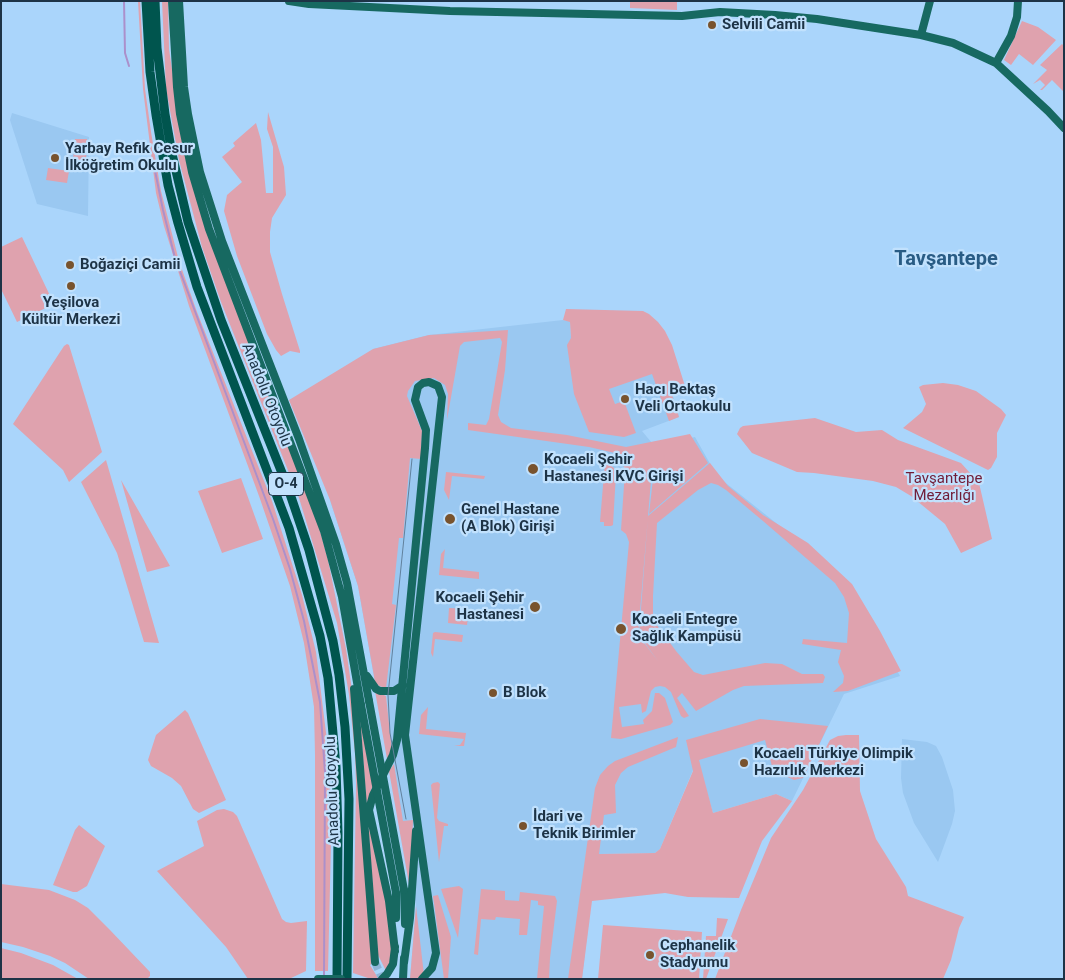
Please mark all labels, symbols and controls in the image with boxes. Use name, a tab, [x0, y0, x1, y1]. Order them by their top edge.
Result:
place label: Selvili Camii	[722, 16, 805, 34]
marker: Selvili Camii	[706, 19, 718, 31]
place label: Yarbay Refik Cesur İlköğretim Okulu	[65, 140, 193, 175]
marker: Yarbay Refik Cesur İlköğretim Okulu	[49, 152, 61, 164]
district label: Tavşantepe	[894, 248, 998, 272]
place label: Boğaziçi Camii	[80, 256, 181, 274]
marker: Boğaziçi Camii	[64, 259, 76, 271]
marker: Yeşilova Kültür Merkezi	[65, 280, 77, 292]
place label: Yeşilova Kültür Merkezi	[22, 294, 120, 329]
street label: Anadolu Otoyolu	[237, 341, 295, 449]
place label: Hacı Bektaş Veli Ortaokulu	[635, 381, 731, 416]
marker: Hacı Bektaş Veli Ortaokulu	[619, 393, 631, 405]
place label: Kocaeli Şehir Hastanesi KVC Girişi	[544, 451, 683, 486]
marker: Kocaeli Şehir Hastanesi KVC Girişi	[526, 462, 540, 476]
park label: Tavşantepe Mezarlığı	[906, 470, 982, 505]
road number: O-4	[268, 472, 304, 496]
place label: Genel Hastane (A Blok) Girişi	[461, 501, 559, 536]
marker: Genel Hastane (A Blok) Girişi	[443, 512, 457, 526]
place label: Kocaeli Şehir Hastanesi	[435, 589, 524, 624]
marker: Kocaeli Şehir Hastanesi	[528, 600, 542, 614]
place label: Kocaeli Entegre Sağlık Kampüsü	[632, 611, 741, 646]
marker: Kocaeli Entegre Sağlık Kampüsü	[614, 622, 628, 636]
place label: B Blok	[503, 684, 546, 702]
marker: B Blok	[487, 687, 499, 699]
street label: Anadolu Otoyolu	[322, 736, 344, 846]
place label: Kocaeli Türkiye Olimpik Hazırlık Merkezi	[754, 745, 913, 780]
marker: Kocaeli Türkiye Olimpik Hazırlık Merkezi	[738, 757, 750, 769]
place label: İdari ve Teknik Birimler	[533, 808, 635, 843]
marker: İdari ve Teknik Birimler	[517, 820, 529, 832]
place label: Cephanelik Stadyumu	[660, 937, 735, 972]
marker: Cephanelik Stadyumu	[644, 949, 656, 961]

